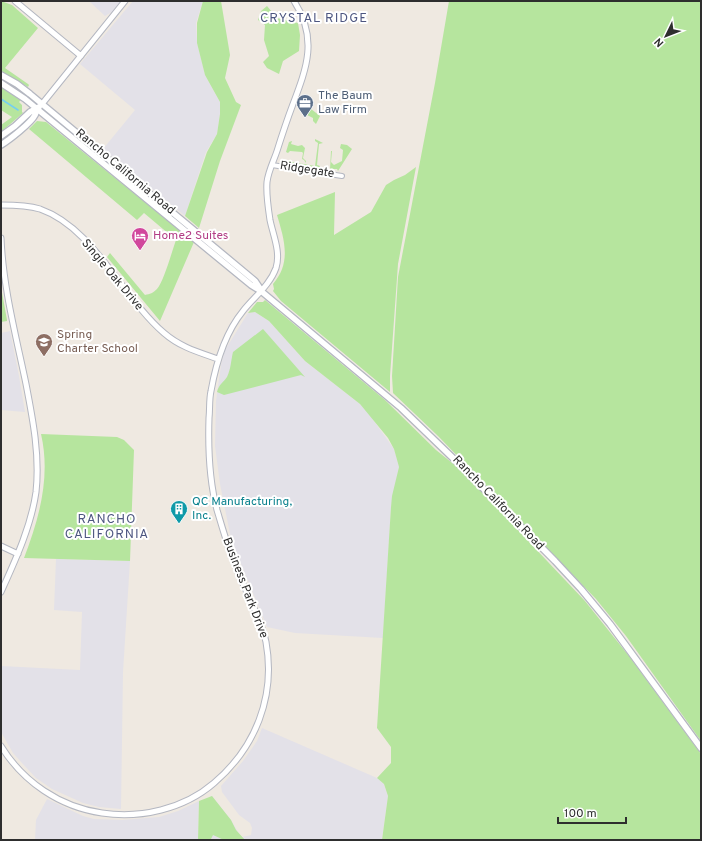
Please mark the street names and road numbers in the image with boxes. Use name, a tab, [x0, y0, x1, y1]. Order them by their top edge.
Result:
street label: Rancho California Road	[72, 125, 178, 219]
street label: Ridgegate	[279, 158, 335, 182]
street label: Single Oak Drive	[77, 236, 147, 314]
street label: Rancho California Road	[449, 452, 547, 554]
street label: Business Park Drive	[218, 535, 272, 641]

